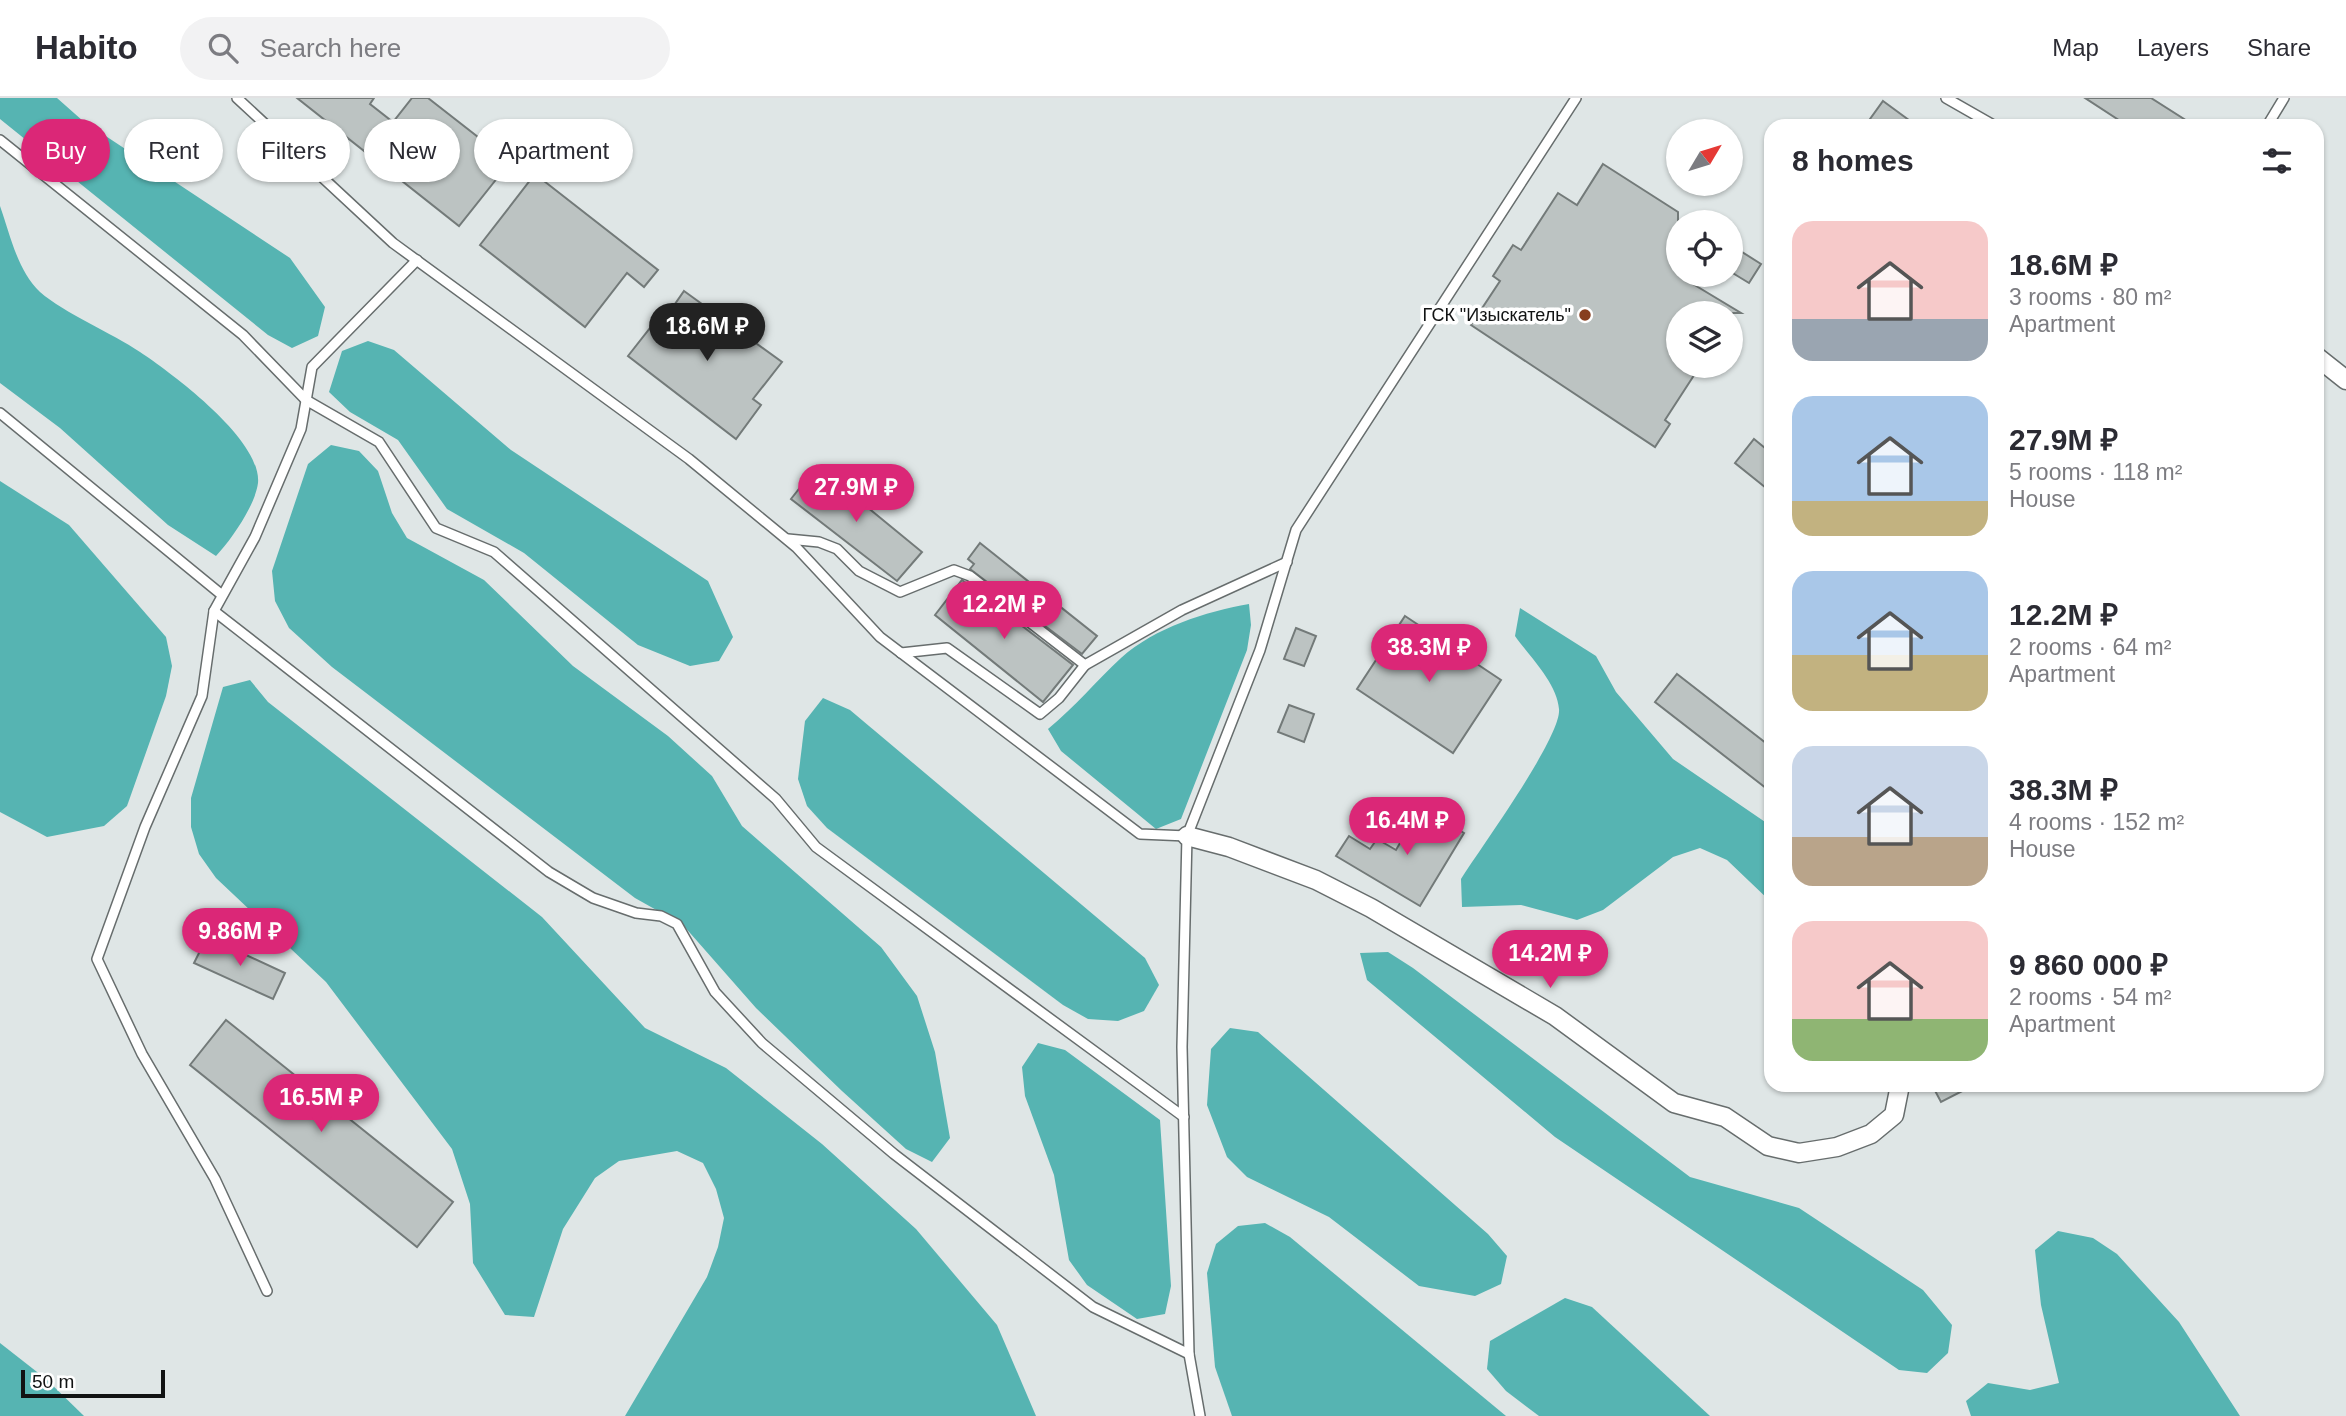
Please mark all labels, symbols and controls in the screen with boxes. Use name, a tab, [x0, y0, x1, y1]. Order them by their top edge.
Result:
search box	[180, 17, 670, 80]
text: Habito	[35, 29, 138, 66]
icon: search	[204, 29, 242, 67]
text: Search here	[260, 33, 401, 63]
text: Map	[2052, 34, 2099, 61]
text: Layers	[2137, 34, 2209, 61]
text: Share	[2247, 34, 2311, 61]
chip: Buy	[21, 119, 110, 182]
chip: Rent	[124, 119, 223, 182]
chip: Filters	[237, 119, 350, 182]
chip: New	[364, 119, 460, 182]
chip: Apartment	[474, 119, 633, 182]
north arrow	[1666, 119, 1743, 196]
map controls	[1666, 119, 1743, 378]
icon: filters	[2258, 142, 2296, 180]
text: 8 homes	[1792, 144, 1914, 177]
button: locate	[1666, 210, 1743, 287]
text: 18.6M ₽	[2009, 248, 2118, 281]
icon: home	[1848, 249, 1932, 333]
text: 3 rooms · 80 m²	[2009, 284, 2171, 310]
button: layers	[1666, 301, 1743, 378]
pin: 18.6M ₽	[642, 303, 772, 363]
place label: ГСК "Изыскатель"	[1422, 305, 1571, 325]
marker: ГСК "Изыскатель"	[1577, 307, 1593, 323]
text: Apartment	[2009, 311, 2115, 337]
text: 18.6M ₽	[665, 313, 749, 339]
text: 27.9M ₽	[2009, 423, 2118, 456]
icon: home	[1848, 424, 1932, 508]
text: 5 rooms · 118 m²	[2009, 459, 2182, 485]
pin: 27.9M ₽	[791, 464, 921, 524]
text: 27.9M ₽	[814, 474, 898, 500]
text: House	[2009, 486, 2075, 512]
pin: 12.2M ₽	[939, 582, 1069, 641]
text: 12.2M ₽	[962, 591, 1046, 617]
text: 12.2M ₽	[2009, 598, 2118, 631]
icon: home	[1848, 599, 1932, 683]
pin: 38.3M ₽	[1364, 624, 1494, 684]
text: 38.3M ₽	[1387, 634, 1471, 660]
text: 2 rooms · 64 m²	[2009, 634, 2171, 660]
text: Apartment	[2009, 661, 2115, 687]
text: 38.3M ₽	[2009, 773, 2118, 806]
icon: home	[1848, 774, 1932, 858]
pin: 16.4M ₽	[1342, 798, 1472, 857]
text: 16.4M ₽	[1365, 807, 1449, 833]
text: 4 rooms · 152 m²	[2009, 809, 2184, 835]
text: House	[2009, 836, 2075, 862]
pin: 9.86M ₽	[175, 908, 305, 968]
text: 9.86M ₽	[198, 918, 282, 944]
pin: 14.2M ₽	[1485, 930, 1615, 990]
text: 14.2M ₽	[1508, 940, 1592, 966]
text: 9 860 000 ₽	[2009, 948, 2168, 981]
icon: home	[1848, 949, 1932, 1033]
text: 2 rooms · 54 m²	[2009, 984, 2171, 1010]
text: Apartment	[2009, 1011, 2115, 1037]
pin: 16.5M ₽	[256, 1074, 386, 1134]
text: 16.5M ₽	[279, 1084, 363, 1110]
scale bar	[21, 1367, 164, 1399]
text: 50 m	[32, 1371, 74, 1392]

